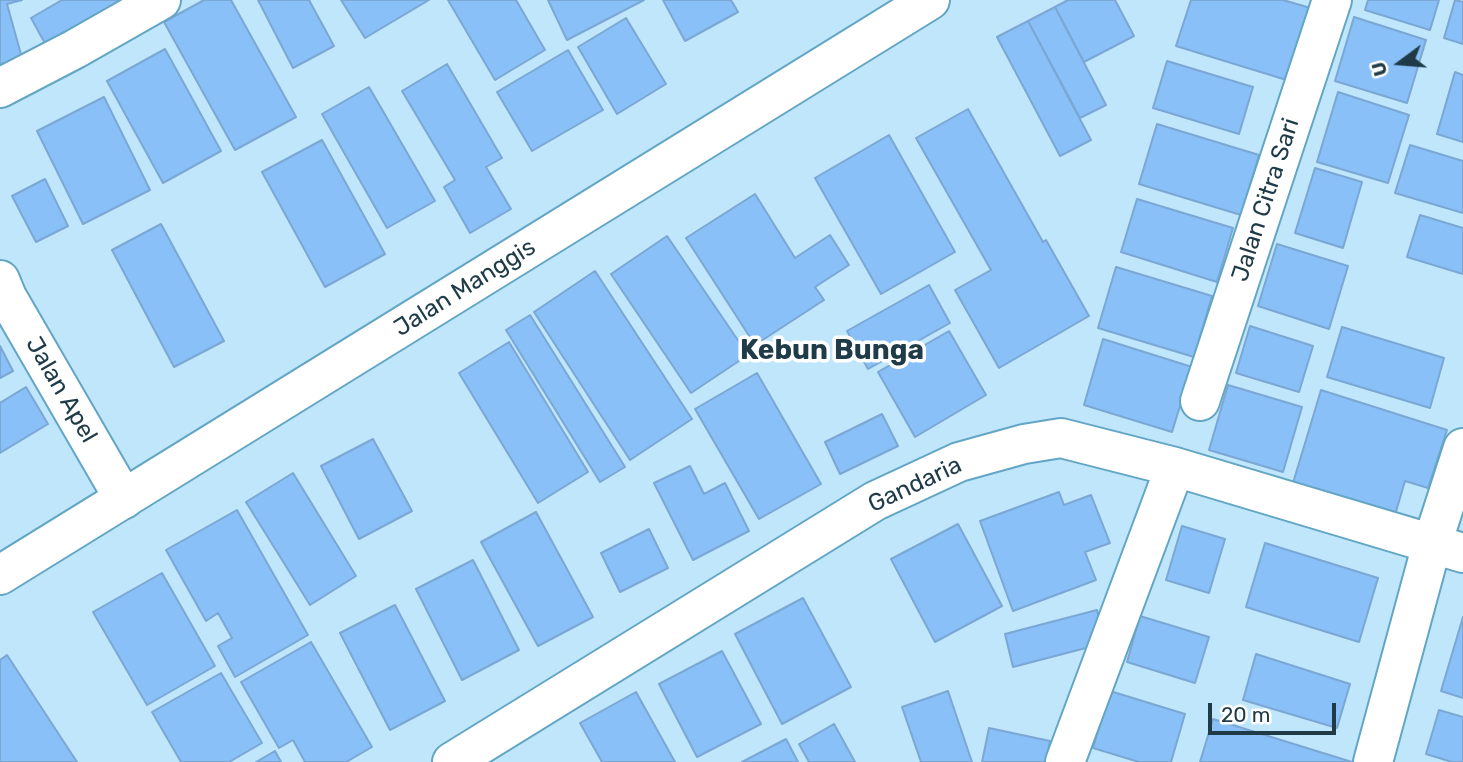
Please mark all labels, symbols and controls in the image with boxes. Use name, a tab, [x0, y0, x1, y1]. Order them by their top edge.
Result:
north arrow	[1365, 28, 1435, 98]
text: U	[1366, 59, 1392, 79]
street label: Jalan Citra Sari	[1226, 115, 1306, 285]
street label: Jalan Manggis	[389, 233, 541, 343]
street label: Jalan Apel	[19, 332, 103, 448]
district label: Kebun Bunga	[740, 334, 924, 368]
street label: Gandaria	[864, 451, 966, 519]
scale bar	[1211, 688, 1339, 732]
text: 20 m	[1221, 702, 1270, 727]

